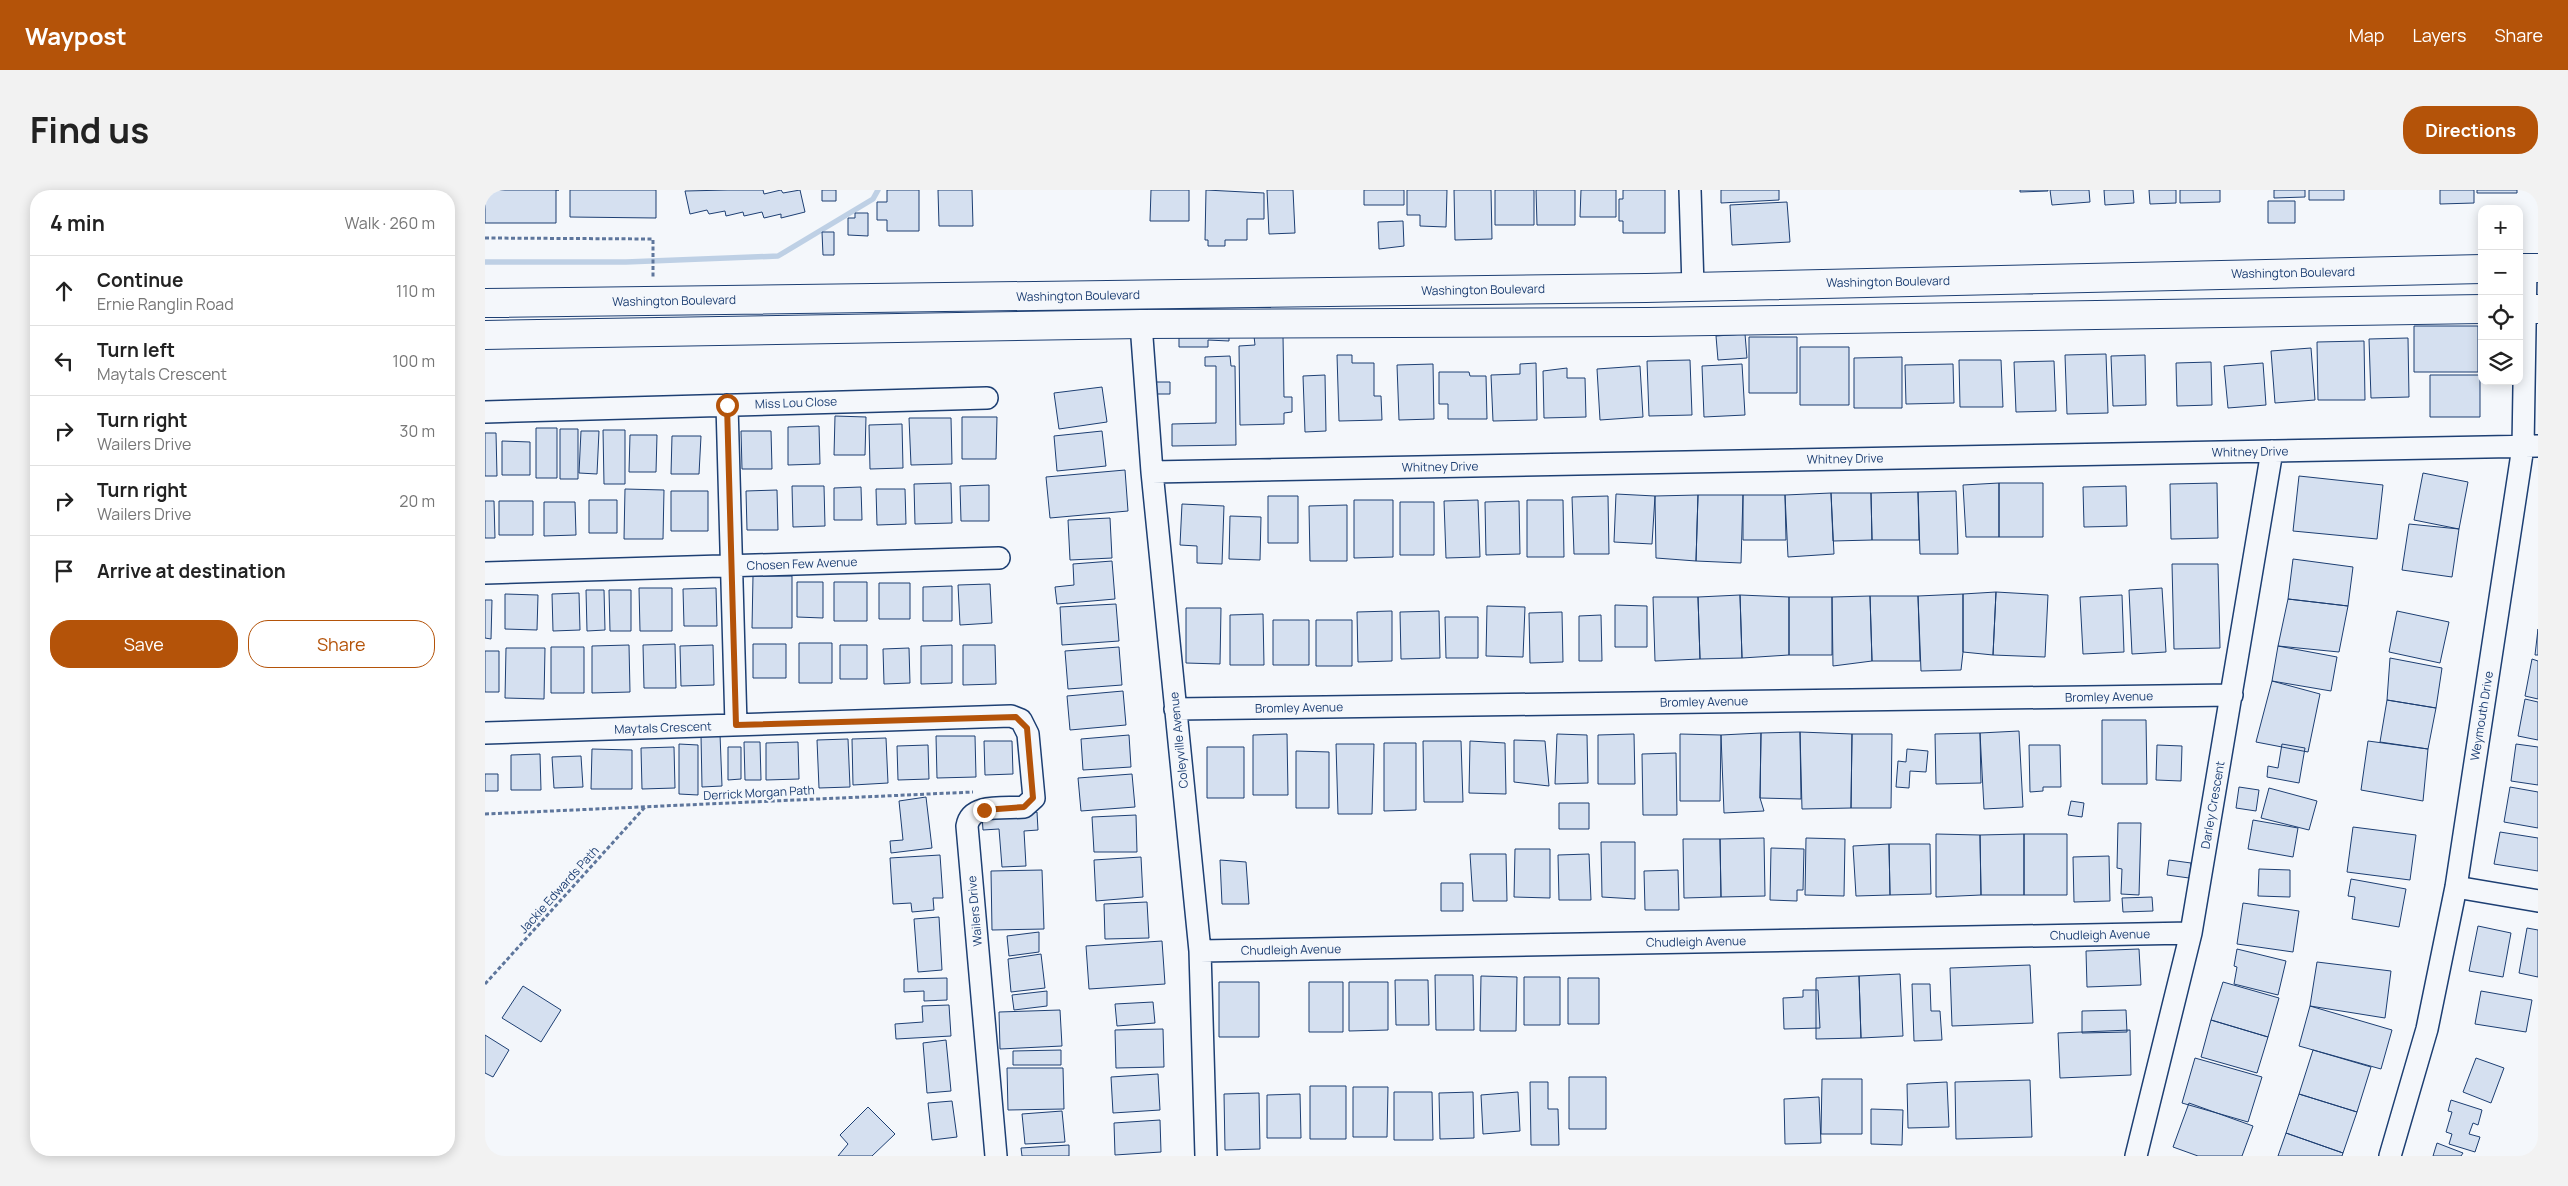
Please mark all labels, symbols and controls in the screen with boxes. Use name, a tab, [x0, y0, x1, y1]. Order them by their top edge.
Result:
text: Waypost	[25, 19, 127, 52]
text: Map	[2349, 23, 2384, 47]
text: Layers	[2412, 23, 2466, 47]
text: Share	[2494, 23, 2543, 47]
text: Find us	[30, 106, 149, 154]
button: Directions	[2403, 106, 2538, 154]
map controls	[2478, 205, 2523, 385]
button: +	[2478, 205, 2523, 250]
text: 4 min	[50, 209, 105, 237]
text: Walk · 260 m	[345, 212, 435, 234]
button: −	[2478, 250, 2523, 295]
street label: Washington Boulevard	[2231, 263, 2355, 282]
text: Continue	[97, 267, 183, 293]
street label: Washington Boulevard	[1826, 272, 1950, 291]
icon: ahead	[50, 277, 78, 305]
text: 110 m	[396, 280, 435, 302]
street label: Washington Boulevard	[1421, 280, 1545, 299]
street label: Washington Boulevard	[1016, 286, 1140, 305]
street label: Washington Boulevard	[612, 291, 736, 310]
text: Ernie Ranglin Road	[97, 293, 234, 315]
button: locate	[2478, 295, 2523, 340]
text: Turn left	[97, 337, 175, 363]
button: layers	[2478, 340, 2523, 385]
icon: left	[50, 347, 78, 375]
text: 100 m	[392, 350, 435, 372]
text: Maytals Crescent	[97, 363, 227, 385]
street label: Miss Lou Close	[755, 393, 837, 412]
route start	[716, 394, 739, 417]
text: Turn right	[97, 407, 187, 433]
icon: right	[50, 417, 78, 445]
text: 30 m	[400, 420, 435, 442]
text: Wailers Drive	[97, 433, 191, 455]
street label: Whitney Drive	[2211, 442, 2289, 461]
street label: Whitney Drive	[1806, 449, 1884, 468]
street label: Whitney Drive	[1401, 457, 1479, 476]
text: Turn right	[97, 477, 187, 503]
icon: right	[50, 487, 78, 515]
text: 20 m	[399, 490, 435, 512]
text: Wailers Drive	[97, 503, 191, 525]
street label: Chosen Few Avenue	[746, 553, 858, 574]
icon: arrive	[50, 557, 78, 585]
text: Arrive at destination	[97, 558, 286, 584]
button: Save	[50, 620, 238, 668]
button: Share	[248, 620, 435, 668]
street label: Weymouth Drive	[2466, 670, 2497, 762]
street label: Bromley Avenue	[2065, 687, 2153, 706]
street label: Coleyville Avenue	[1165, 691, 1192, 789]
street label: Bromley Avenue	[1660, 692, 1748, 711]
street label: Bromley Avenue	[1255, 698, 1343, 717]
street label: Maytals Crescent	[614, 717, 712, 738]
street label: Darley Crescent	[2196, 760, 2229, 850]
street label: Derrick Morgan Path	[703, 781, 815, 804]
route end	[973, 799, 996, 822]
street label: Jackie Edwards Path	[515, 842, 602, 937]
street label: Wailers Drive	[963, 875, 986, 947]
street label: Chudleigh Avenue	[2050, 925, 2150, 944]
street label: Chudleigh Avenue	[1646, 932, 1746, 951]
street label: Chudleigh Avenue	[1241, 940, 1341, 959]

